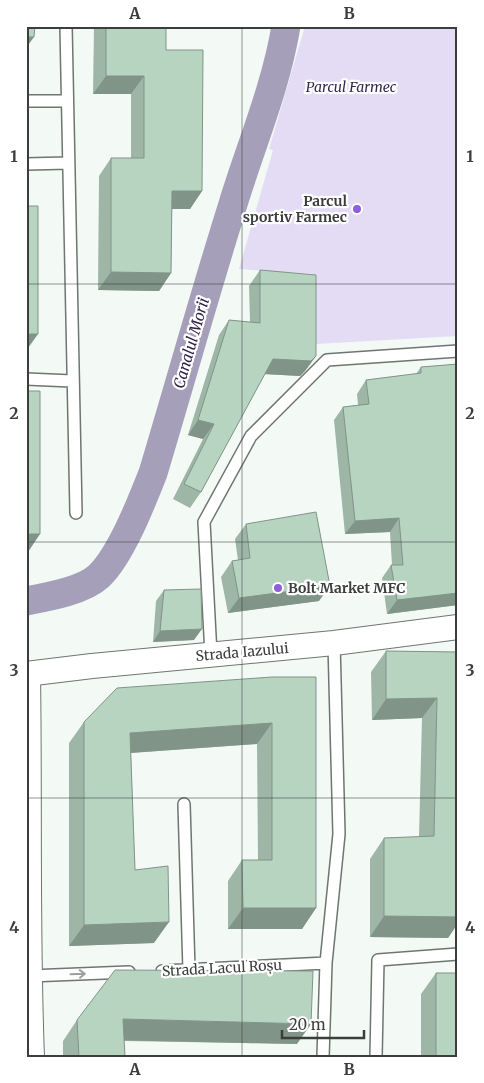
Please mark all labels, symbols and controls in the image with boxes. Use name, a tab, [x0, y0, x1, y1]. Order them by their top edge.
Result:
text: A	[128, 3, 141, 23]
text: B	[343, 3, 355, 23]
park label: Parcul Farmec	[306, 78, 397, 96]
text: 1	[10, 146, 18, 166]
text: 1	[466, 146, 474, 166]
place label: Parcul sportiv Farmec	[243, 192, 347, 226]
marker: Parcul sportiv Farmec	[351, 203, 363, 215]
water label: Canalul Morii	[169, 295, 213, 391]
text: 2	[9, 403, 19, 423]
text: 2	[465, 403, 475, 423]
place label: Bolt Market MFC	[288, 579, 406, 597]
marker: Bolt Market MFC	[272, 582, 284, 594]
street label: Strada Iazului	[195, 639, 290, 665]
text: 3	[9, 660, 19, 680]
text: 3	[465, 660, 475, 680]
text: 4	[9, 917, 19, 937]
text: 4	[465, 917, 475, 937]
street label: Strada Lacul Roșu	[161, 956, 283, 980]
one-way arrow	[69, 969, 85, 979]
scale bar	[282, 1008, 364, 1040]
text: 20 m	[289, 1015, 326, 1034]
text: A	[128, 1059, 141, 1079]
text: B	[343, 1059, 355, 1079]

